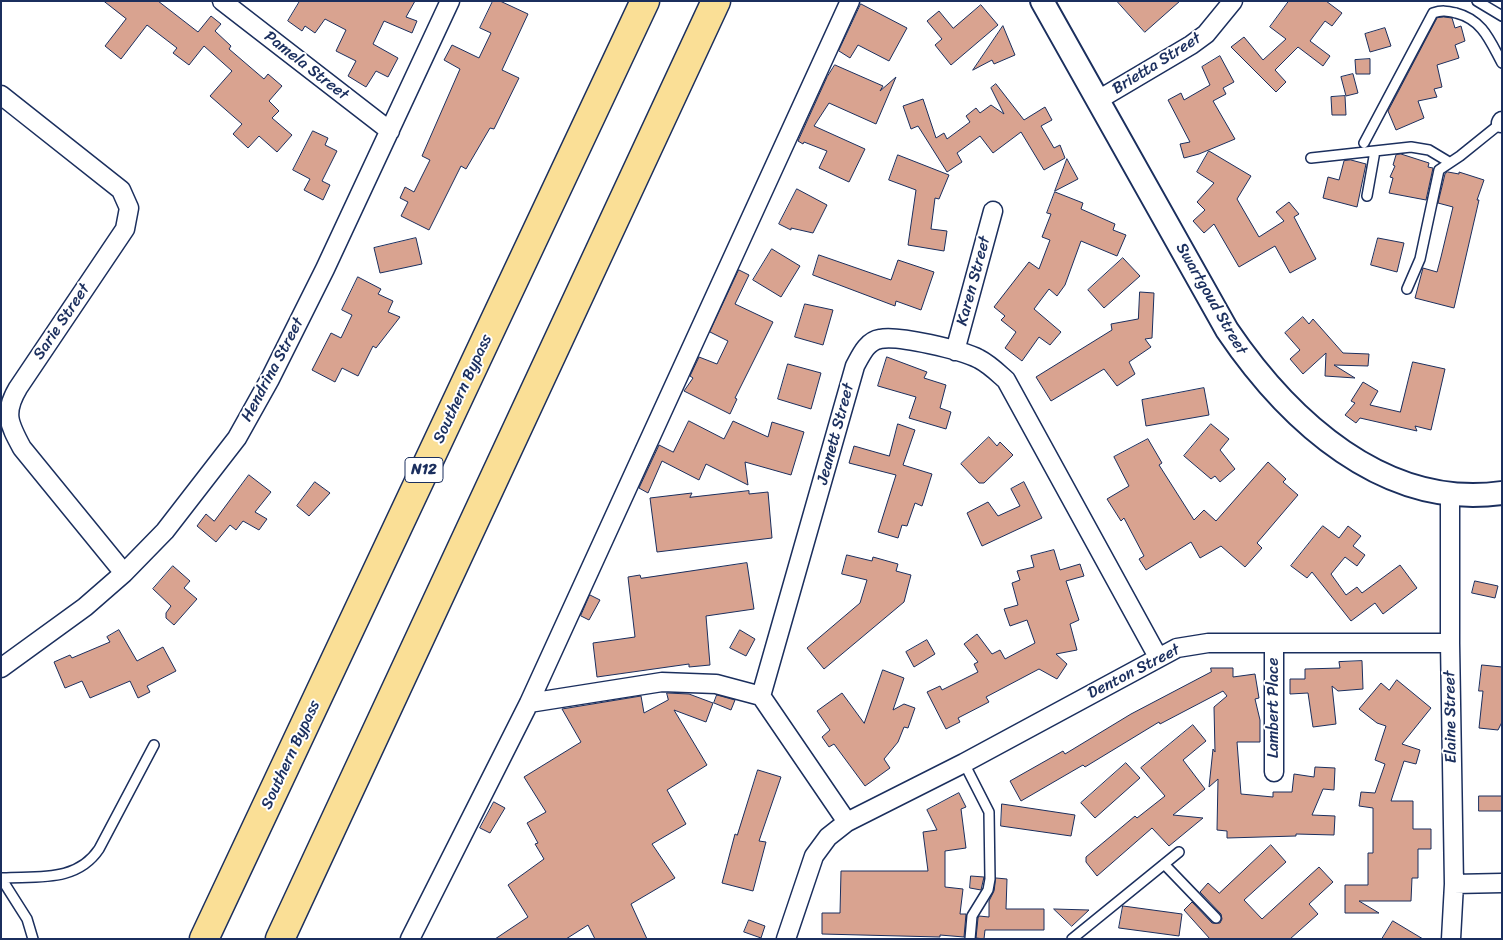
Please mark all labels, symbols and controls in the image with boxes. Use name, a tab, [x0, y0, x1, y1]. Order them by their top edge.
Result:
street label: Pamela Street	[260, 27, 352, 105]
street label: Brietta Street	[1109, 29, 1205, 99]
street label: Karen Street	[953, 234, 995, 328]
street label: Swartgoud Street	[1171, 240, 1251, 358]
street label: Sarie Street	[30, 280, 94, 364]
street label: Hendrina Street	[238, 315, 308, 425]
street label: Southern Bypass	[429, 331, 497, 447]
street label: Jeanett Street	[813, 381, 859, 487]
road number: N12	[405, 458, 443, 482]
street label: Denton Street	[1085, 641, 1183, 703]
street label: Lambert Place	[1264, 658, 1284, 758]
street label: Elaine Street	[1441, 670, 1461, 764]
street label: Southern Bypass	[257, 697, 325, 813]

